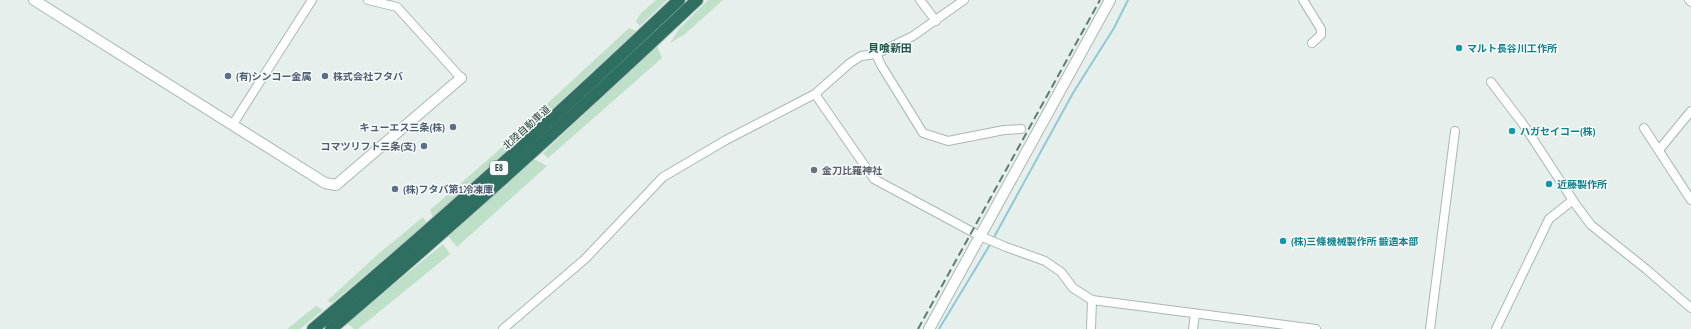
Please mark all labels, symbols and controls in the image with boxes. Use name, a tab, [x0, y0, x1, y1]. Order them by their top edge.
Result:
district label: 貝喰新田	[868, 41, 912, 55]
place label: マルト長谷川工作所	[1467, 42, 1557, 55]
marker: マルト長谷川工作所	[1454, 43, 1464, 53]
place label: (有)シンコー金属	[236, 70, 312, 83]
place label: 株式会社フタバ	[333, 70, 403, 83]
marker: (有)シンコー金属	[223, 71, 233, 81]
marker: 株式会社フタバ	[320, 71, 330, 81]
street label: 北陸自動車道	[500, 102, 553, 152]
place label: キューエス三条(株)	[359, 121, 445, 134]
marker: キューエス三条(株)	[448, 122, 458, 132]
place label: ハガセイコー(株)	[1520, 125, 1596, 138]
marker: ハガセイコー(株)	[1507, 126, 1517, 136]
place label: コマツリフト三条(支)	[320, 140, 416, 153]
marker: コマツリフト三条(支)	[419, 141, 429, 151]
road number: E8	[490, 161, 508, 175]
place label: 金刀比羅神社	[822, 164, 883, 177]
marker: 金刀比羅神社	[809, 165, 819, 175]
place label: 近藤製作所	[1557, 178, 1607, 191]
marker: 近藤製作所	[1544, 179, 1554, 189]
place label: (株)フタバ第1冷凍庫	[403, 183, 493, 196]
marker: (株)フタバ第1冷凍庫	[390, 184, 400, 194]
place label: (株)三條機械製作所 鍛造本部	[1291, 235, 1419, 248]
marker: (株)三條機械製作所 鍛造本部	[1278, 236, 1288, 246]

